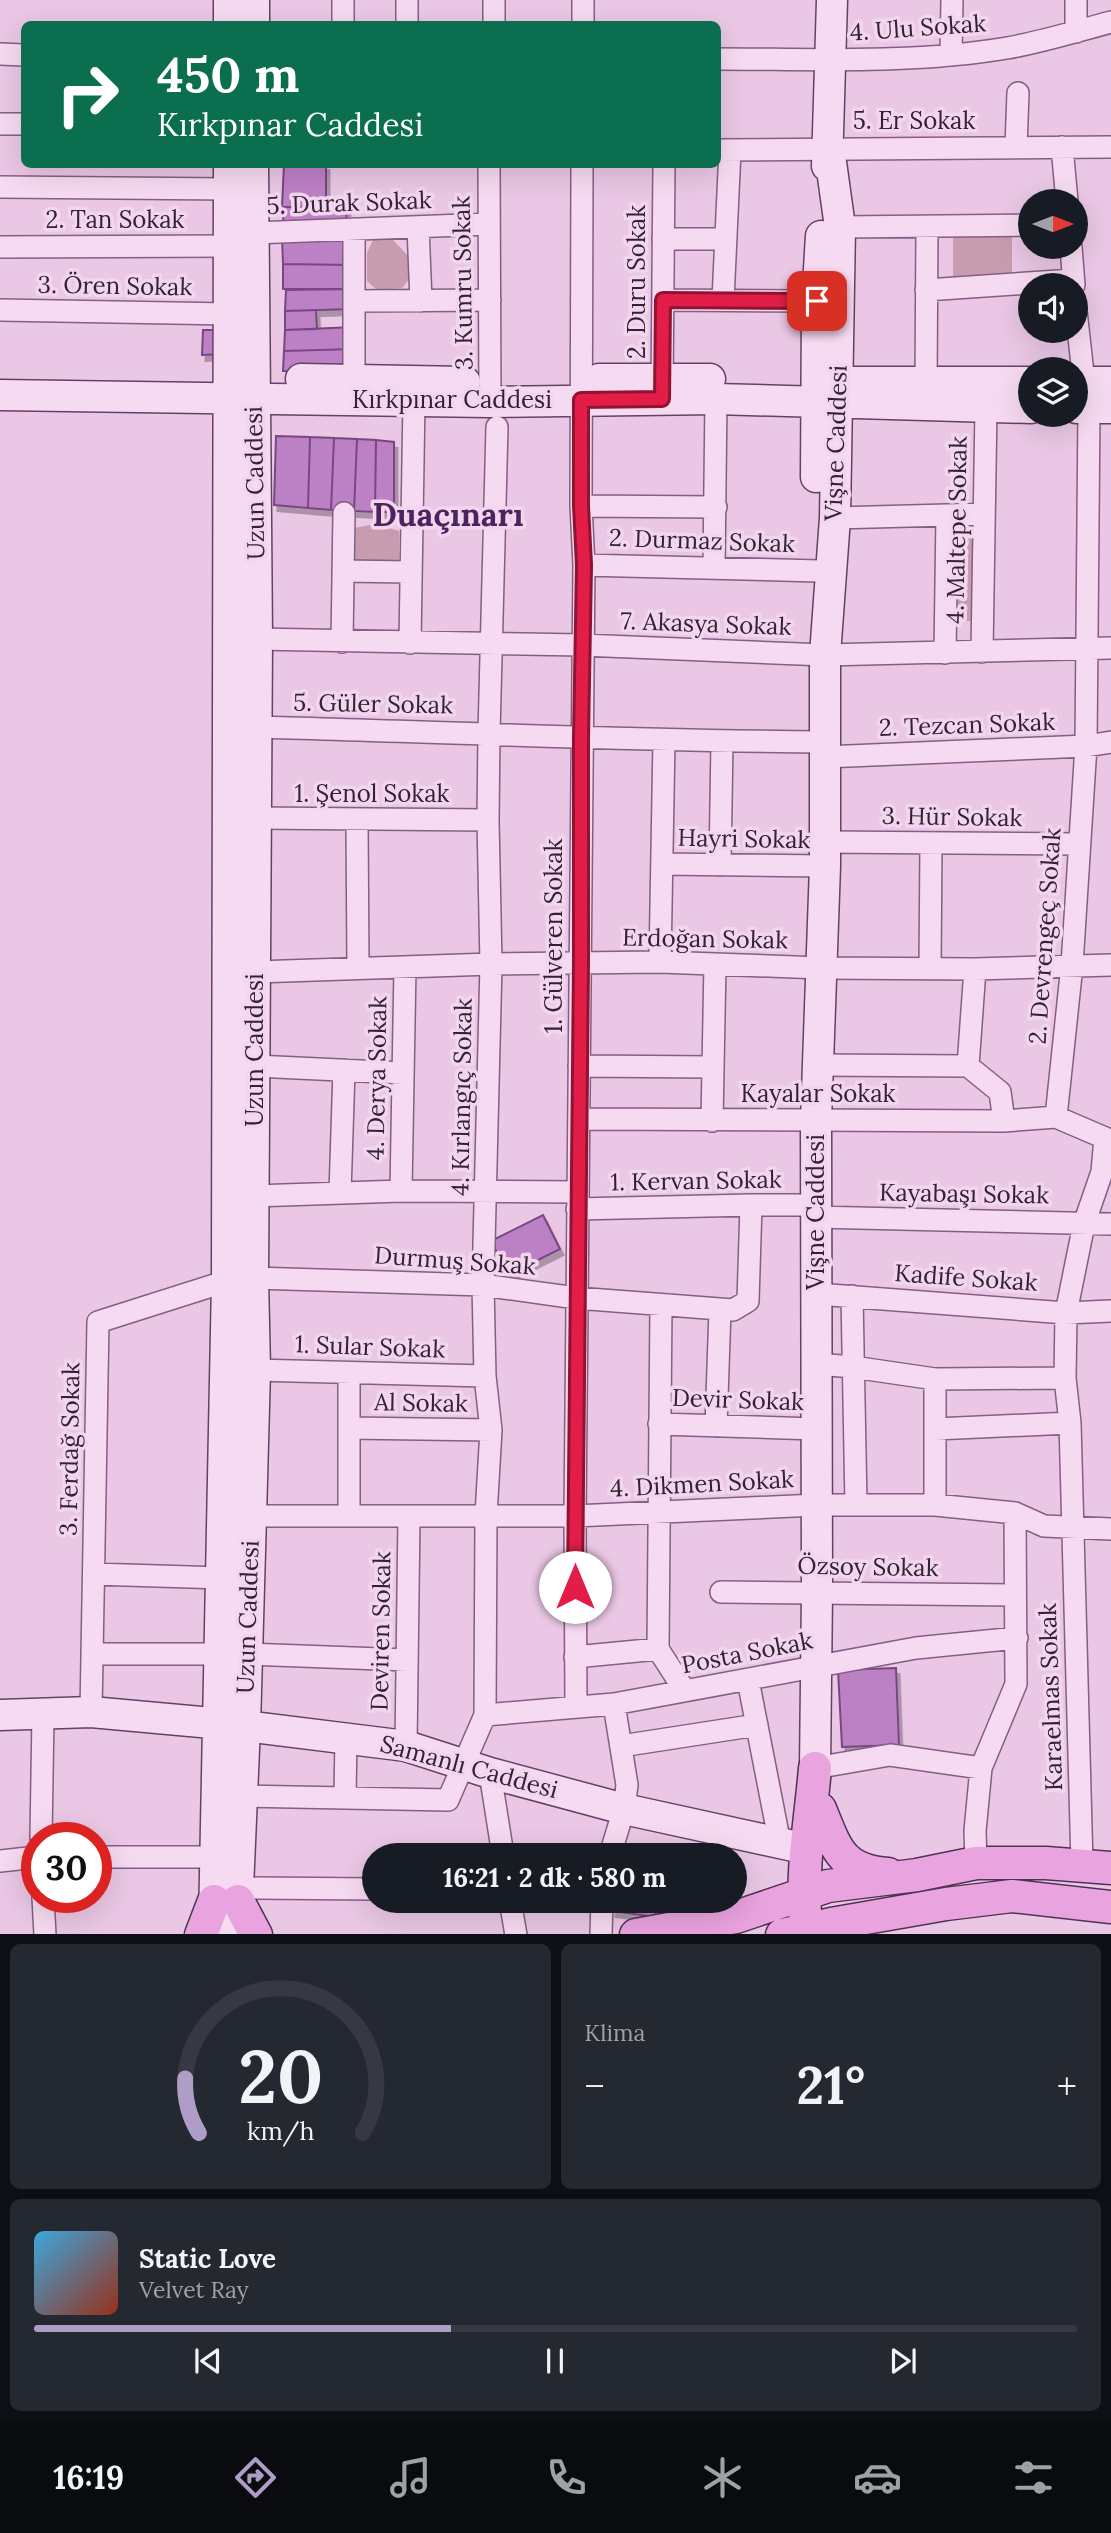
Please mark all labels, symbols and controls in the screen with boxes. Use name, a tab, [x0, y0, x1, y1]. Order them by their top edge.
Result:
street label: 4. Ulu Sokak	[849, 7, 987, 48]
text: 450 m	[157, 43, 299, 105]
icon: right	[42, 49, 133, 140]
text: Kırkpınar Caddesi	[157, 104, 423, 145]
street label: 5. Er Sokak	[853, 105, 975, 136]
street label: 5. Durak Sokak	[266, 184, 432, 221]
north arrow	[1018, 189, 1088, 259]
map controls	[1018, 189, 1088, 427]
street label: 3. Kumru Sokak	[445, 195, 480, 370]
street label: 2. Tan Sokak	[46, 204, 185, 235]
street label: 2. Duru Sokak	[621, 205, 652, 359]
street label: 3. Ören Sokak	[37, 269, 193, 302]
pin	[787, 271, 847, 331]
button: sound	[1018, 273, 1088, 343]
icon: arrive	[798, 282, 836, 320]
button: layers	[1018, 357, 1088, 427]
street label: Vişne Caddesi	[817, 364, 854, 523]
street label: Kırkpınar Caddesi	[352, 384, 552, 415]
street label: Uzun Caddesi	[238, 406, 271, 560]
street label: 4. Maltepe Sokak	[939, 436, 974, 624]
district label: Duaçınarı	[373, 494, 523, 535]
street label: 2. Durmaz Sokak	[609, 522, 796, 559]
street label: 7. Akasya Sokak	[620, 605, 792, 642]
street label: 5. Güler Sokak	[293, 687, 453, 720]
street label: 2. Tezcan Sokak	[878, 706, 1056, 743]
street label: 1. Şenol Sokak	[295, 778, 450, 809]
street label: 3. Hür Sokak	[881, 800, 1023, 833]
street label: Hayri Sokak	[677, 822, 811, 855]
street label: 2. Devrengeç Sokak	[1021, 827, 1068, 1045]
street label: 1. Gülveren Sokak	[538, 838, 569, 1033]
street label: Erdoğan Sokak	[622, 922, 788, 955]
street label: Uzun Caddesi	[239, 973, 270, 1127]
street label: 4. Derya Sokak	[360, 996, 393, 1160]
street label: 4. Kırlangıç Sokak	[444, 998, 479, 1196]
street label: Kayalar Sokak	[740, 1078, 896, 1109]
street label: Vişne Caddesi	[800, 1134, 831, 1291]
street label: 1. Kervan Sokak	[610, 1164, 782, 1197]
street label: Kayabaşı Sokak	[879, 1177, 1049, 1210]
street label: Durmuş Sokak	[373, 1239, 537, 1282]
street label: Kadife Sokak	[894, 1257, 1039, 1298]
street label: 1. Sular Sokak	[294, 1328, 446, 1365]
street label: 3. Ferdağ Sokak	[52, 1362, 87, 1536]
street label: Devir Sokak	[671, 1382, 805, 1417]
street label: Al Sokak	[373, 1386, 468, 1419]
street label: 4. Dikmen Sokak	[609, 1463, 795, 1504]
street label: Uzun Caddesi	[229, 1540, 266, 1694]
position arrow	[538, 1550, 612, 1624]
street label: Özsoy Sokak	[797, 1550, 939, 1583]
street label: Deviren Sokak	[364, 1551, 397, 1711]
street label: Karaelmas Sokak	[1032, 1602, 1069, 1792]
street label: Posta Sokak	[679, 1625, 815, 1680]
street label: Samanlı Caddesi	[377, 1728, 561, 1805]
speed limit sign: 30	[21, 1822, 112, 1913]
text: 16:21 · 2 dk · 580 m	[443, 1861, 666, 1894]
text: Klima	[585, 2018, 645, 2047]
text: 20	[238, 2030, 323, 2123]
text: 21°	[796, 2052, 865, 2118]
text: −	[585, 2062, 605, 2110]
text: +	[1057, 2062, 1077, 2110]
text: km/h	[246, 2114, 314, 2146]
text: Static Love	[139, 2242, 276, 2275]
text: Velvet Ray	[139, 2275, 249, 2304]
icon: previous	[189, 2342, 227, 2380]
icon: pause	[536, 2342, 574, 2380]
icon: next	[884, 2342, 922, 2380]
icon: directions	[231, 2453, 280, 2502]
icon: music	[386, 2453, 435, 2502]
icon: phone	[542, 2453, 591, 2502]
icon: climate	[698, 2453, 747, 2502]
icon: car	[853, 2453, 902, 2502]
icon: filters	[1009, 2453, 1058, 2502]
text: 16:19	[53, 2457, 124, 2498]

